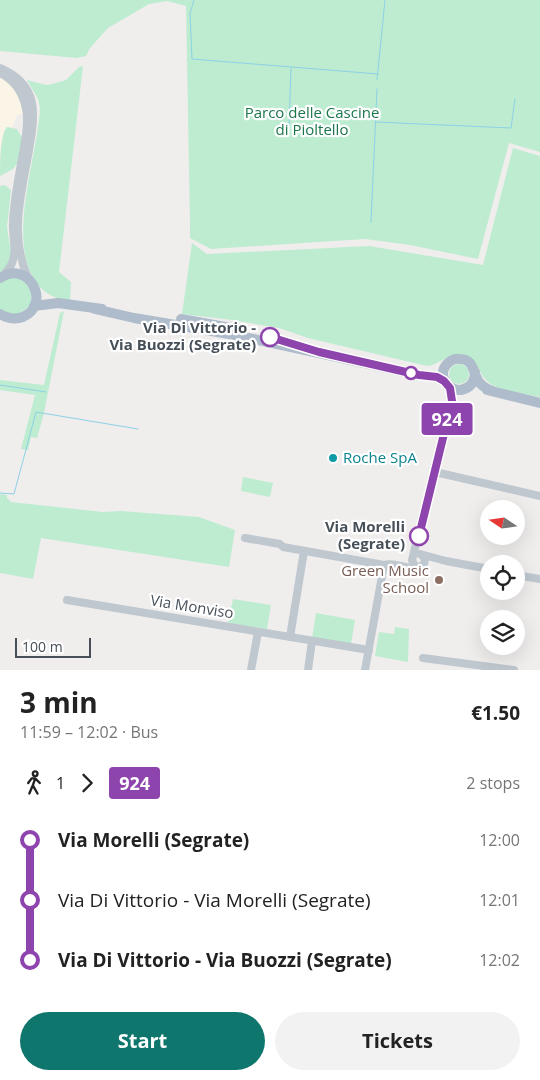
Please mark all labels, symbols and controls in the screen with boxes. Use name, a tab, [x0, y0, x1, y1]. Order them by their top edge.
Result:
park label: Parco delle Cascine di Pioltello	[245, 102, 379, 139]
place label: Via Di Vittorio - Via Buozzi (Segrate)	[109, 317, 256, 354]
marker: Via Di Vittorio - Via Buozzi (Segrate)	[260, 327, 280, 347]
unlabelled marker	[404, 366, 418, 380]
line badge: 924	[418, 403, 476, 435]
text: 924	[432, 407, 462, 431]
place label: Roche SpA	[343, 447, 417, 467]
marker: Roche SpA	[327, 452, 339, 464]
north arrow	[480, 500, 525, 545]
map controls	[480, 500, 525, 655]
place label: Via Morelli (Segrate)	[325, 516, 405, 553]
marker: Via Morelli (Segrate)	[409, 526, 429, 546]
button: locate	[480, 555, 525, 600]
place label: Green Music School	[341, 560, 429, 597]
marker: Green Music School	[433, 574, 445, 586]
street label: Via Monviso	[149, 590, 235, 622]
button: layers	[480, 610, 525, 655]
scale bar	[15, 635, 91, 658]
text: 100 m	[22, 637, 63, 656]
text: 3 min	[20, 683, 98, 721]
text: €1.50	[471, 700, 520, 726]
text: 11:59 – 12:02 · Bus	[20, 721, 158, 743]
icon: walk	[20, 769, 48, 797]
icon: forward	[73, 769, 101, 797]
text: 924	[119, 771, 150, 795]
text: 1	[56, 772, 65, 794]
text: 2 stops	[466, 772, 520, 794]
text: Via Morelli (Segrate)	[58, 827, 249, 853]
text: 12:00	[479, 829, 520, 851]
text: Via Di Vittorio - Via Morelli (Segrate)	[58, 887, 370, 913]
text: 12:01	[479, 889, 520, 911]
text: Via Di Vittorio - Via Buozzi (Segrate)	[58, 947, 392, 973]
text: 12:02	[479, 949, 520, 971]
button: Start	[20, 1012, 265, 1070]
button: Tickets	[275, 1012, 520, 1070]

